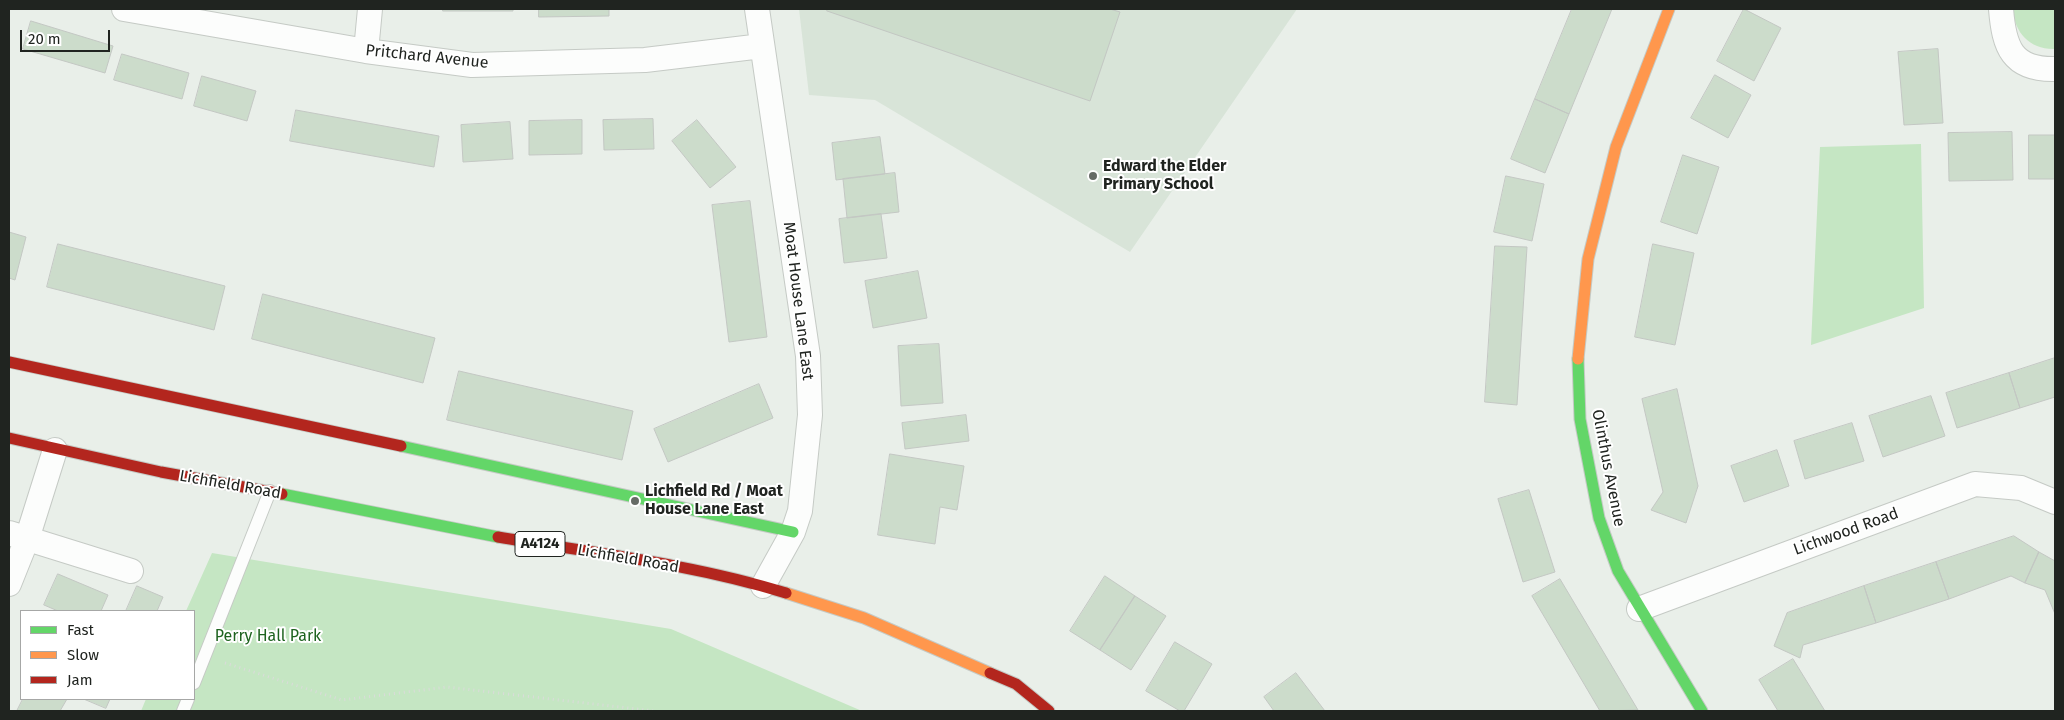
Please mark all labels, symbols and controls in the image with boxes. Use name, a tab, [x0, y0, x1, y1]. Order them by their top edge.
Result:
scale bar	[22, 20, 112, 52]
text: 20 m	[28, 30, 61, 48]
street label: Pritchard Avenue	[365, 41, 489, 73]
place label: Edward the Elder Primary School	[1103, 157, 1226, 195]
marker: Edward the Elder Primary School	[1087, 170, 1099, 182]
street label: Moat House Lane East	[779, 221, 817, 381]
street label: Olinthus Avenue	[1587, 408, 1629, 528]
street label: Lichfield Road	[178, 467, 282, 503]
place label: Lichfield Rd / Moat House Lane East	[645, 482, 783, 520]
marker: Lichfield Rd / Moat House Lane East	[629, 495, 641, 507]
street label: Lichwood Road	[1791, 504, 1901, 560]
road number: A4124	[515, 532, 565, 556]
street label: Lichfield Road	[576, 541, 680, 577]
legend	[20, 610, 195, 700]
text: Fast	[67, 621, 94, 639]
park label: Perry Hall Park	[215, 627, 321, 647]
text: Slow	[67, 646, 99, 664]
text: Jam	[67, 671, 93, 689]

